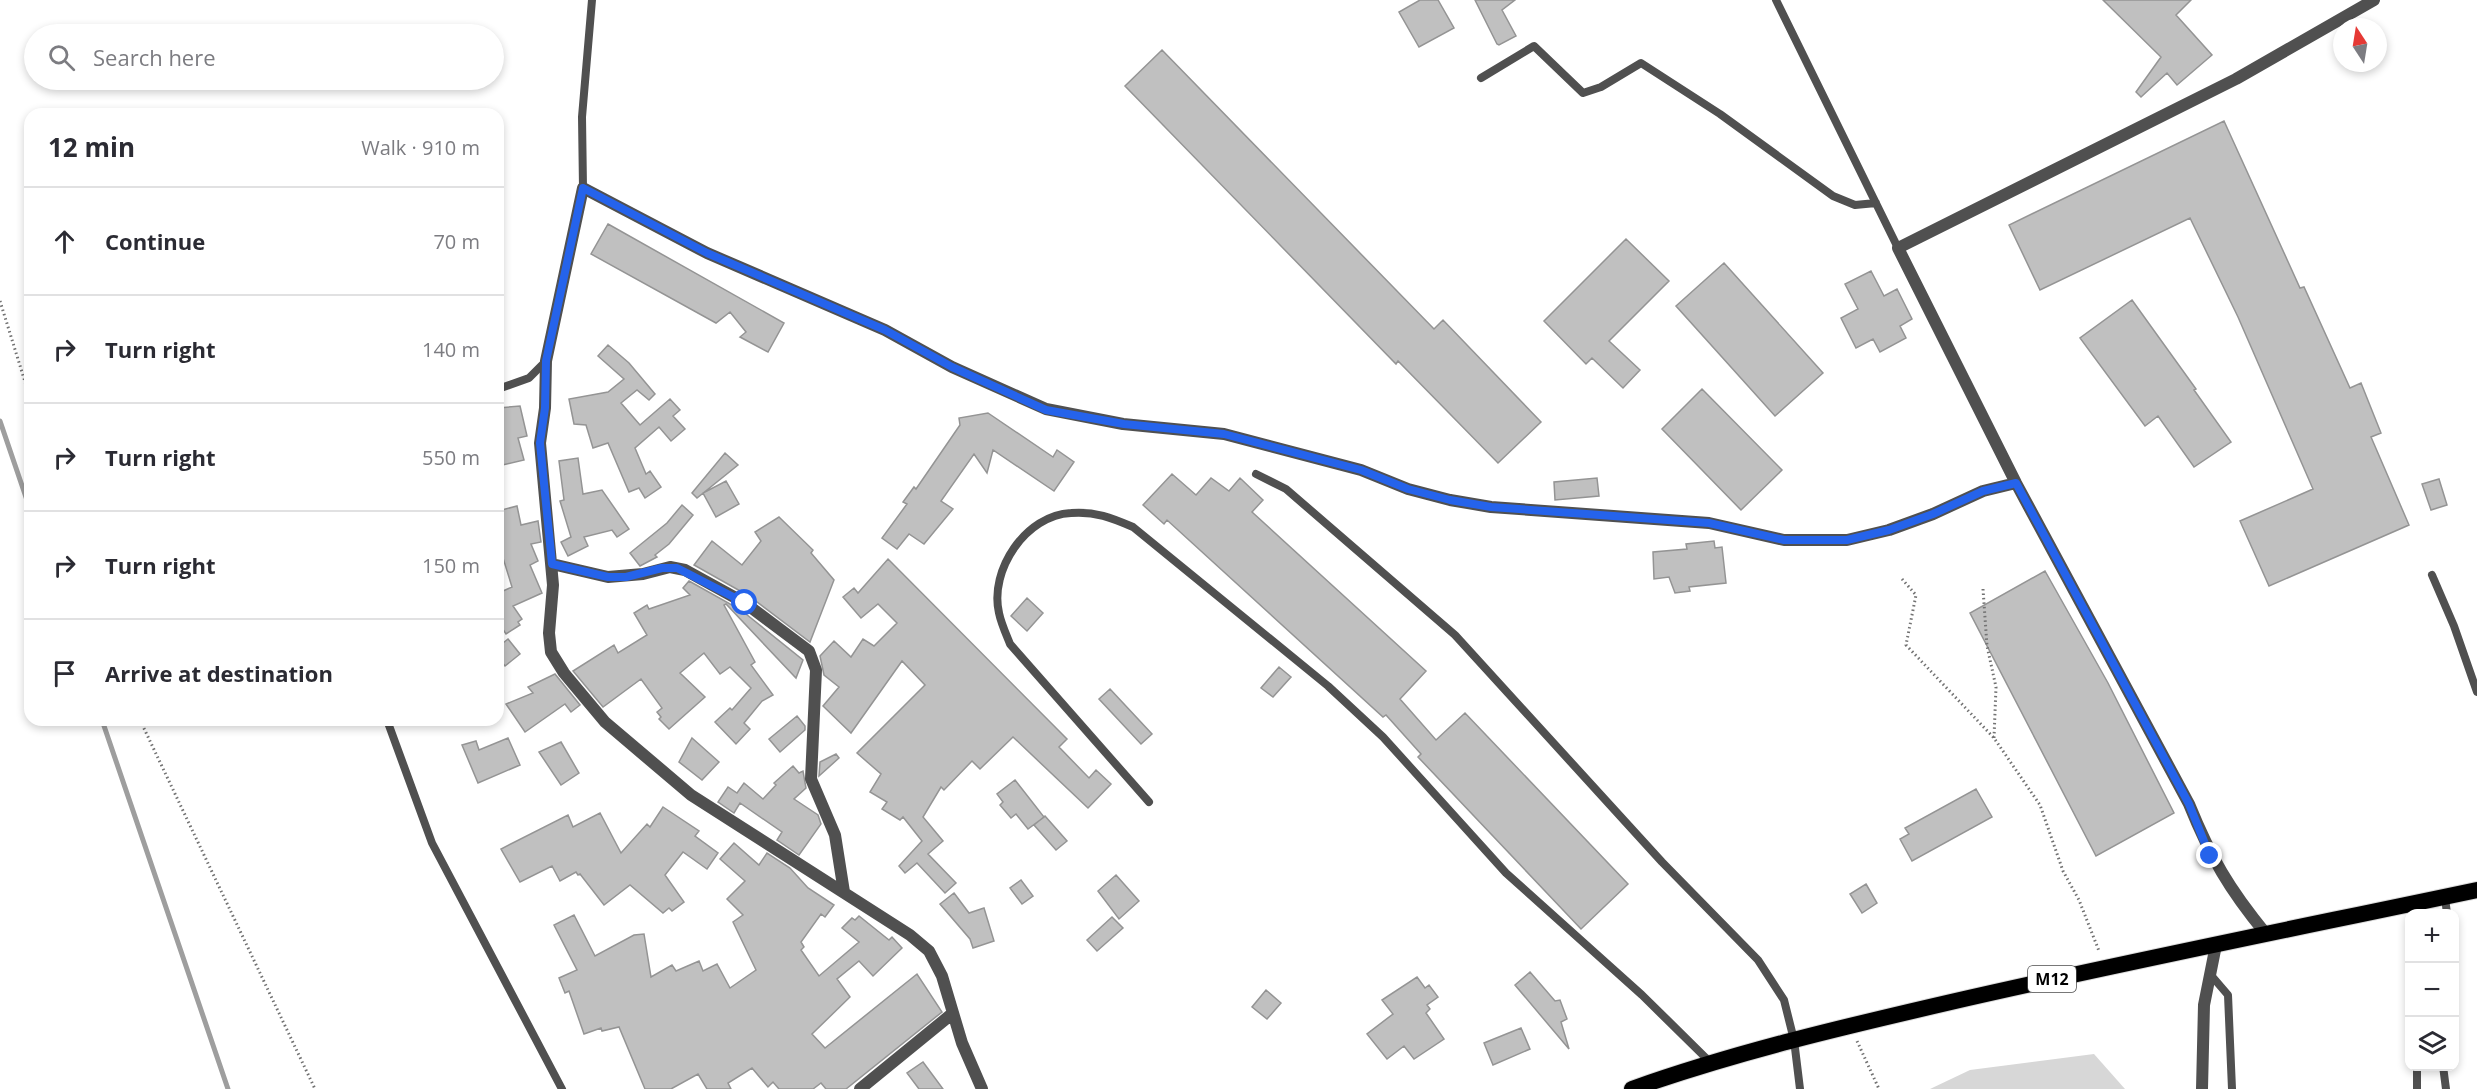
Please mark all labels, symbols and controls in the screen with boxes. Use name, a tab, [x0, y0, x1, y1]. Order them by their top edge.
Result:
north arrow	[2333, 18, 2387, 72]
search box	[24, 24, 504, 90]
icon: search	[45, 41, 78, 74]
text: Search here	[93, 42, 216, 72]
text: 12 min	[48, 129, 135, 165]
text: Walk · 910 m	[361, 134, 480, 161]
icon: ahead	[48, 225, 81, 258]
text: Continue	[105, 226, 205, 256]
text: 70 m	[433, 228, 480, 255]
icon: right	[48, 333, 81, 366]
text: Turn right	[105, 334, 216, 364]
text: 140 m	[422, 336, 480, 363]
icon: right	[48, 441, 81, 474]
text: Turn right	[105, 442, 216, 472]
text: 550 m	[422, 444, 480, 471]
icon: right	[48, 549, 81, 582]
text: Turn right	[105, 550, 216, 580]
text: 150 m	[422, 552, 480, 579]
route start	[731, 589, 757, 615]
icon: arrive	[48, 657, 81, 690]
text: Arrive at destination	[105, 658, 333, 688]
route end	[2196, 842, 2222, 868]
map controls	[2405, 909, 2459, 1071]
button: +	[2405, 909, 2459, 963]
button: −	[2405, 963, 2459, 1017]
road number: M12	[2028, 966, 2076, 992]
button: layers	[2405, 1017, 2459, 1071]

